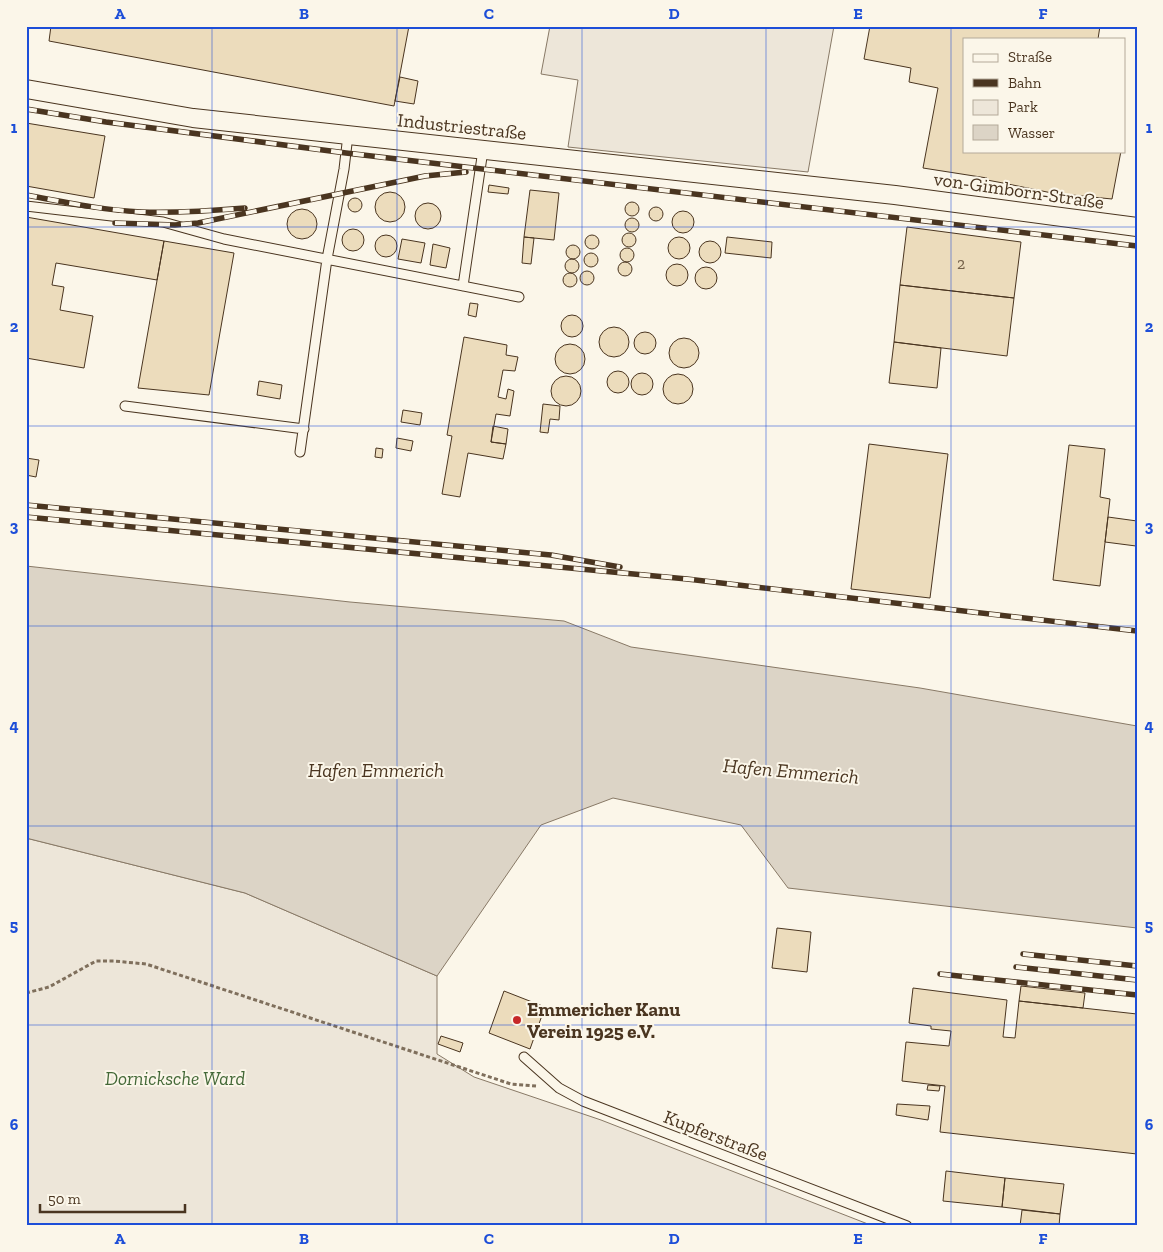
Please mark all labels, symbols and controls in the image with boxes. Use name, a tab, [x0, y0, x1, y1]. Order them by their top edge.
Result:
text: A	[115, 4, 126, 23]
text: B	[299, 4, 309, 23]
text: C	[484, 4, 494, 23]
text: D	[668, 4, 680, 23]
text: E	[853, 4, 863, 23]
text: F	[1038, 4, 1048, 23]
legend	[963, 38, 1126, 152]
text: Straße	[1008, 48, 1052, 66]
text: Bahn	[1008, 74, 1042, 92]
text: Park	[1008, 98, 1038, 116]
street label: Industriestraße	[396, 108, 528, 145]
text: 1	[11, 118, 18, 137]
text: 1	[1146, 118, 1153, 137]
text: Wasser	[1008, 124, 1055, 142]
street label: von-Gimborn-Straße	[932, 167, 1106, 214]
house number: 2	[957, 254, 965, 273]
text: 2	[10, 317, 19, 336]
text: 2	[1145, 317, 1154, 336]
text: 3	[10, 517, 19, 536]
text: 3	[1145, 517, 1154, 536]
text: 4	[9, 716, 19, 735]
text: 4	[1144, 716, 1154, 735]
water label: Hafen Emmerich	[722, 753, 860, 789]
water label: Hafen Emmerich	[308, 758, 444, 782]
text: 5	[10, 916, 18, 935]
text: 5	[1145, 916, 1153, 935]
place label: Emmericher Kanu Verein 1925 e.V.	[527, 998, 680, 1043]
marker: Emmericher Kanu Verein 1925 e.V.	[511, 1014, 523, 1026]
park label: Dornicksche Ward	[105, 1067, 245, 1090]
street label: Kupferstraße	[660, 1105, 771, 1166]
text: 6	[10, 1115, 19, 1134]
text: 6	[1145, 1115, 1154, 1134]
scale bar	[40, 1182, 185, 1214]
text: 50 m	[48, 1190, 81, 1208]
text: A	[115, 1229, 126, 1248]
text: B	[299, 1229, 309, 1248]
text: C	[484, 1229, 494, 1248]
text: D	[668, 1229, 680, 1248]
text: E	[853, 1229, 863, 1248]
text: F	[1038, 1229, 1048, 1248]

